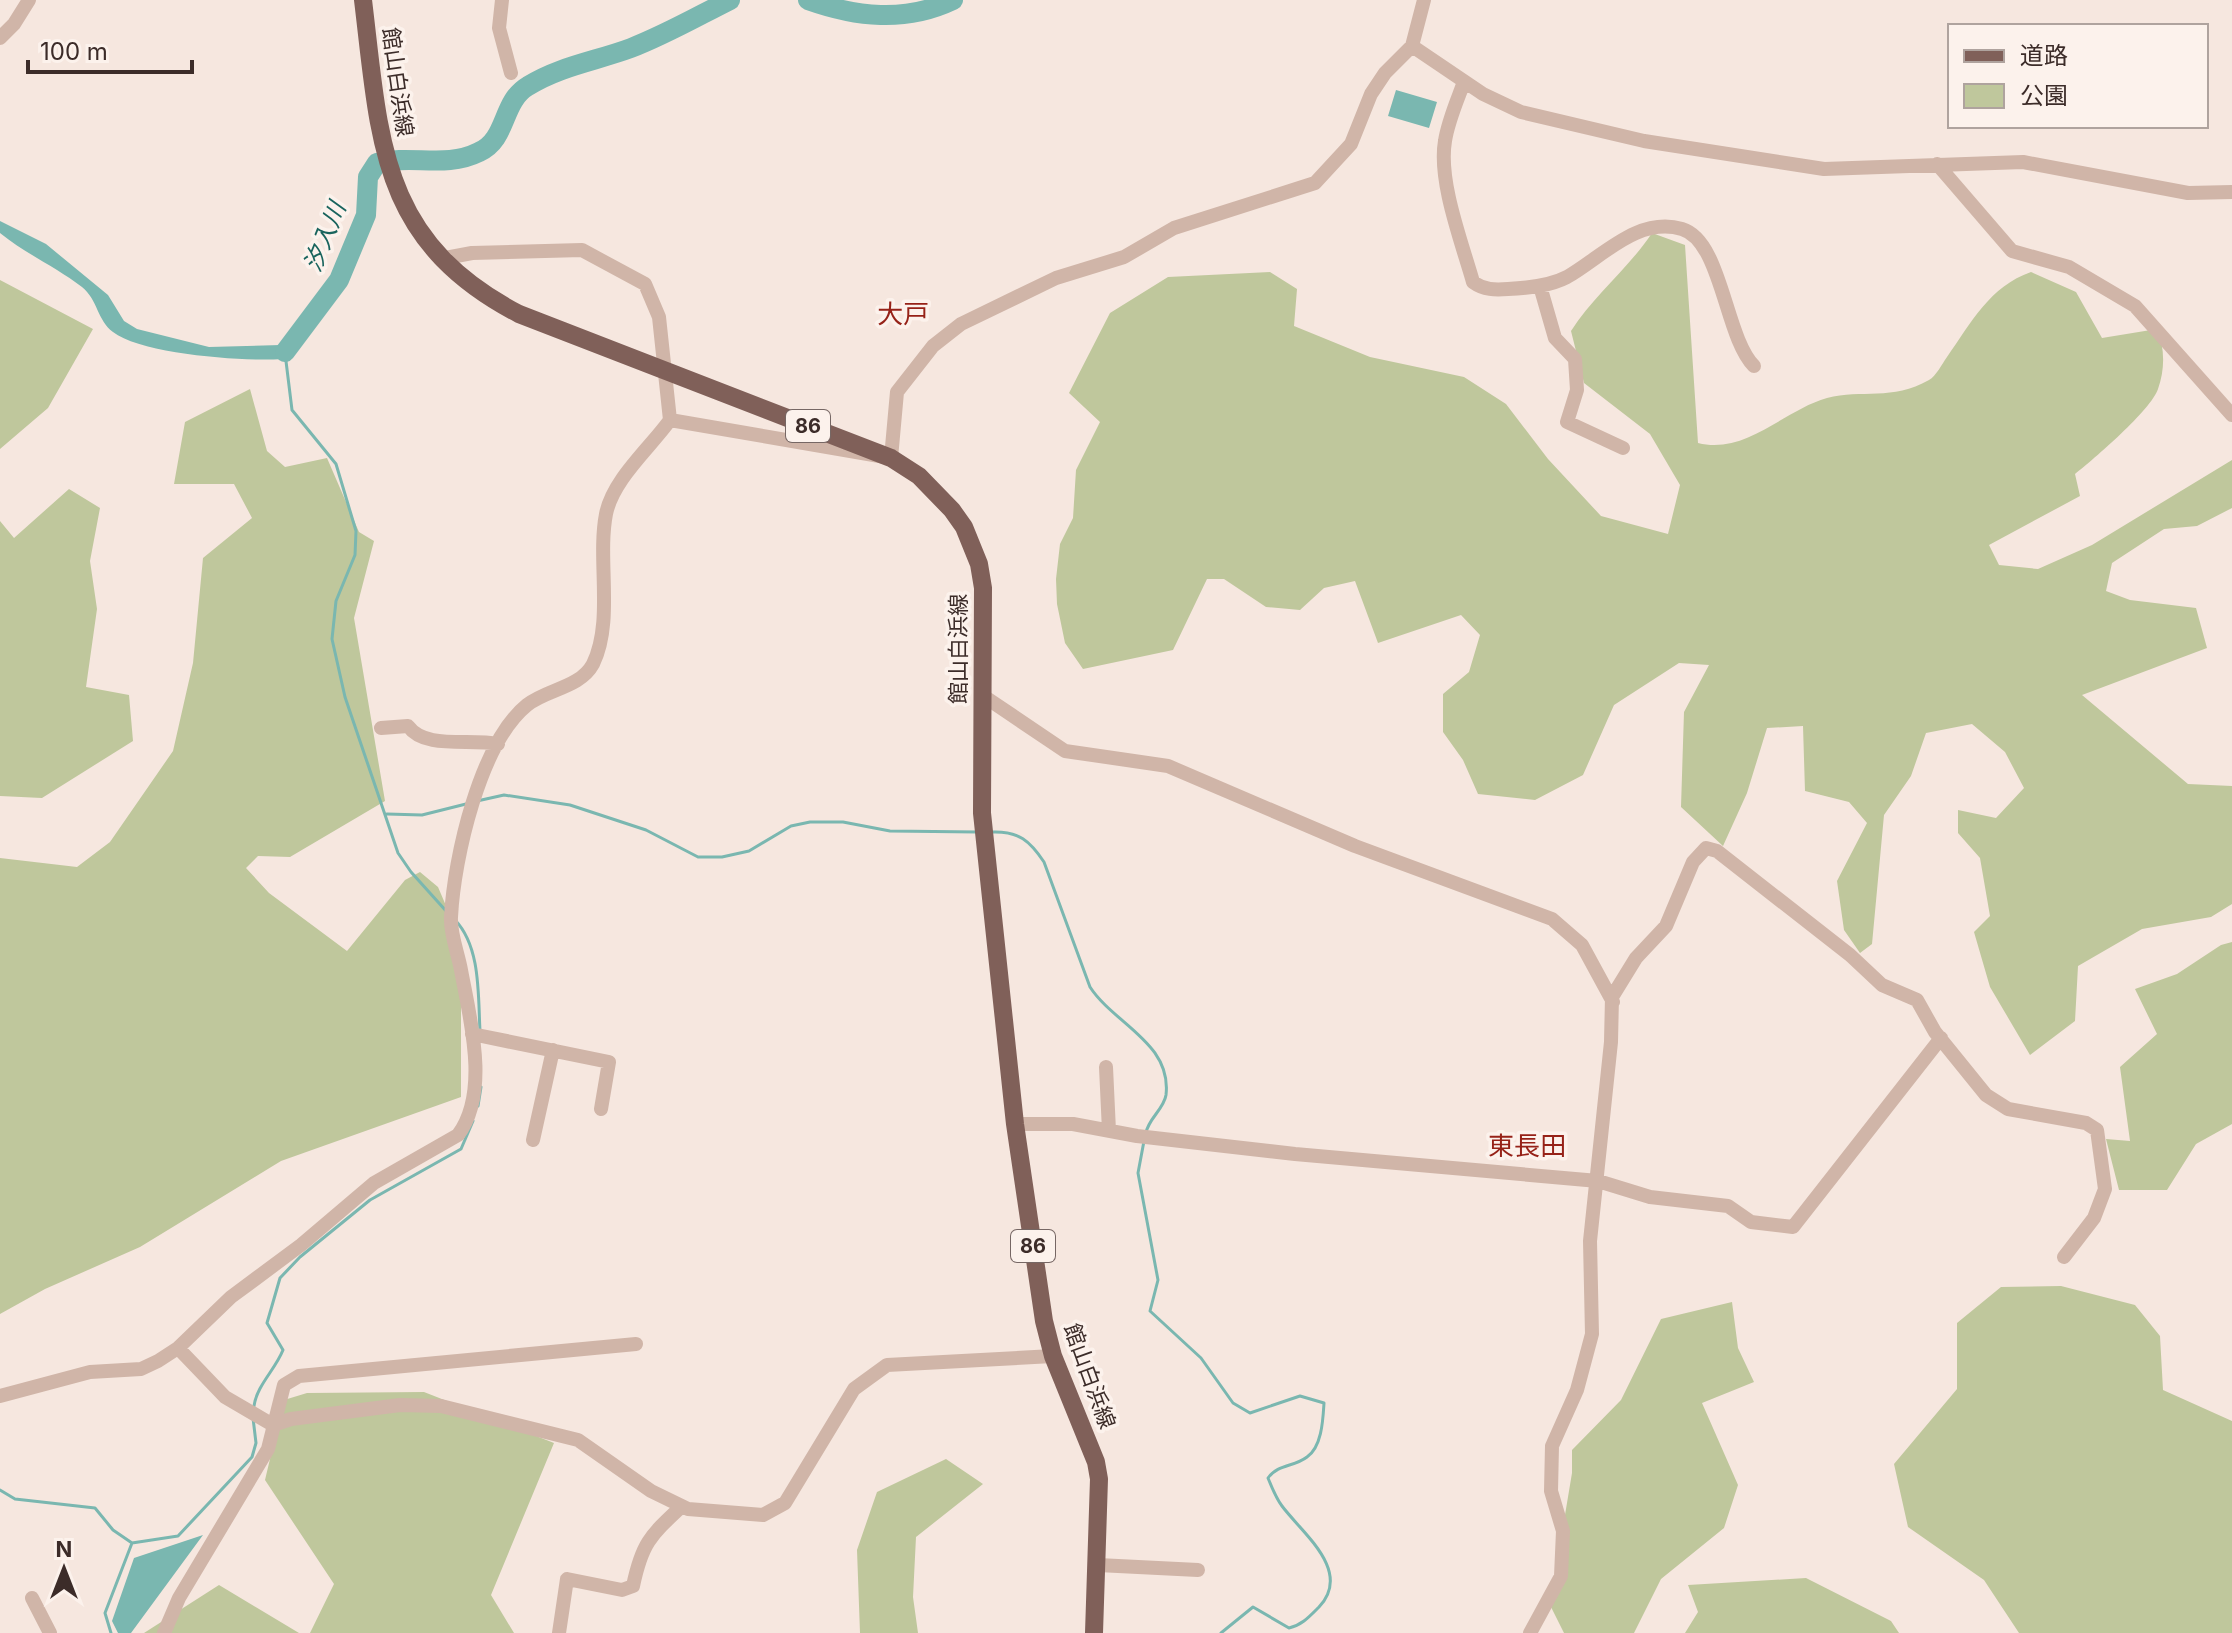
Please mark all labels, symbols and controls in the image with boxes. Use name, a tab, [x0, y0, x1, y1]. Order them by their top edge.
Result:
scale bar	[28, 24, 192, 74]
legend	[1948, 24, 2208, 128]
street label: 館山白浜線	[377, 26, 419, 138]
text: 100 m	[40, 37, 108, 66]
text: 道路	[2020, 41, 2068, 70]
text: 公園	[2020, 81, 2068, 110]
water label: 汐入川	[298, 195, 353, 276]
district label: 大戸	[877, 298, 929, 329]
road number: 86	[786, 410, 830, 442]
street label: 館山白浜線	[945, 594, 971, 704]
district label: 東長田	[1488, 1130, 1566, 1161]
road number: 86	[1011, 1230, 1055, 1262]
street label: 館山白浜線	[1059, 1320, 1121, 1432]
north arrow	[24, 1529, 104, 1609]
text: N	[56, 1536, 72, 1562]

